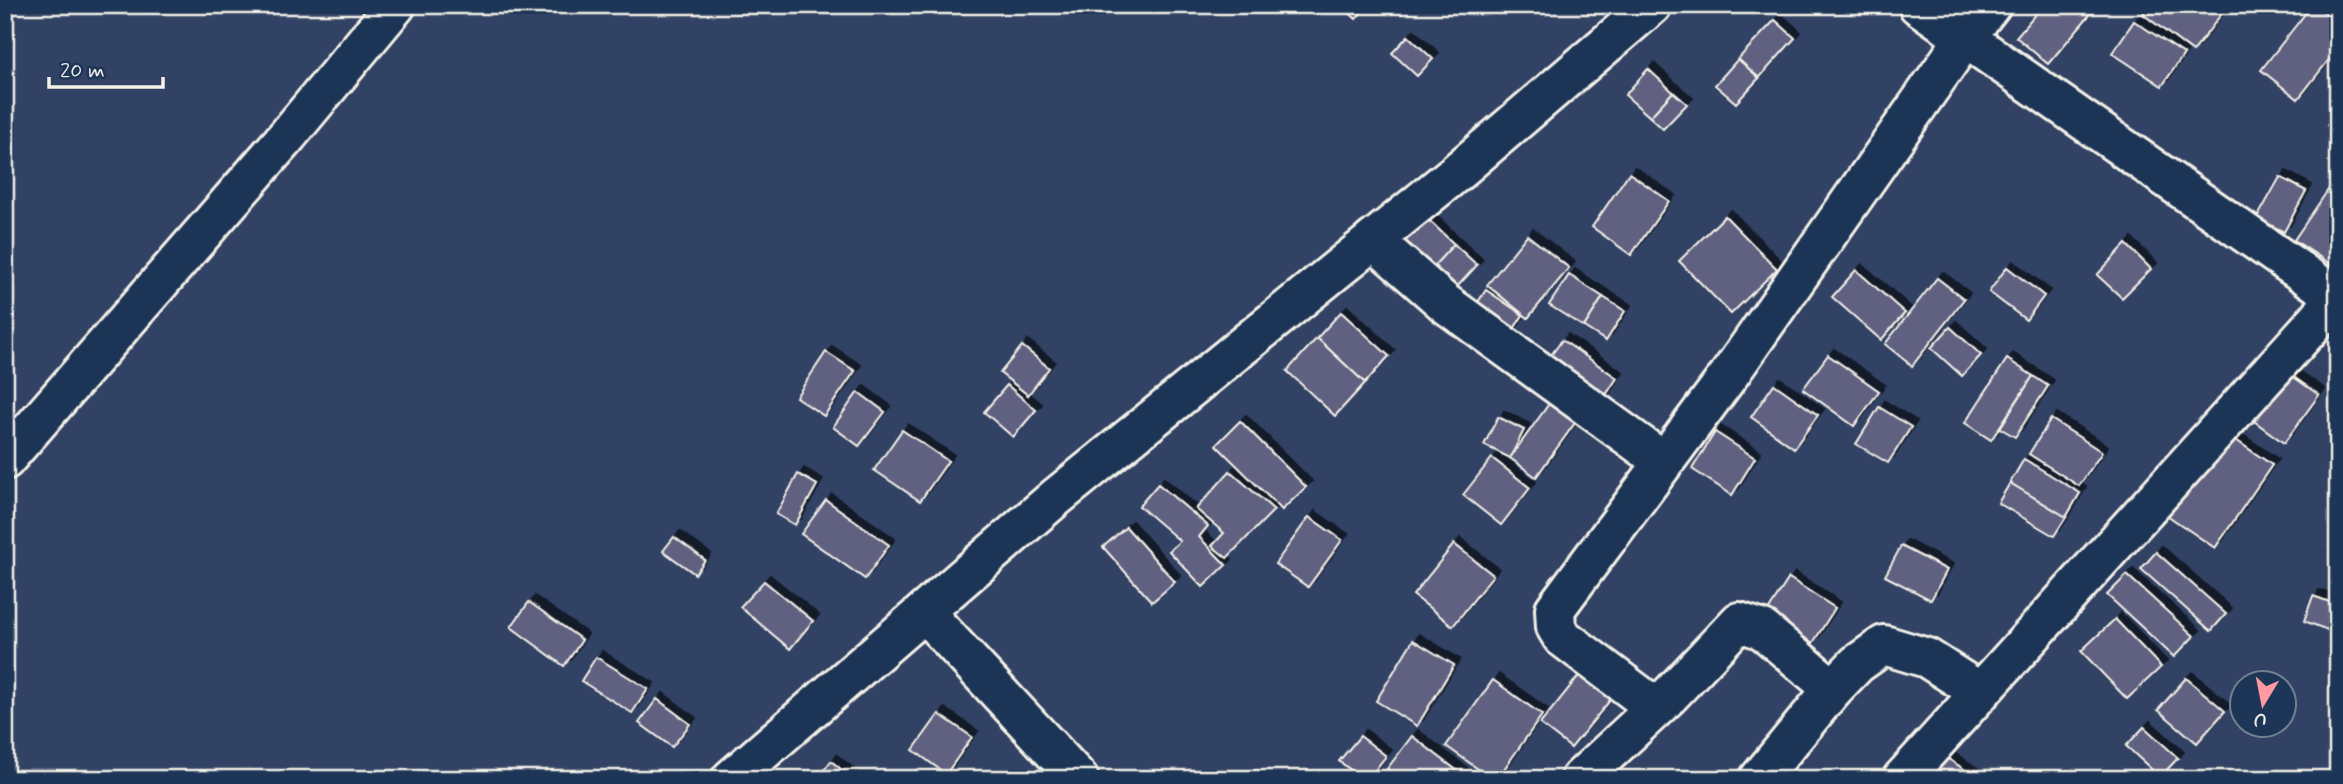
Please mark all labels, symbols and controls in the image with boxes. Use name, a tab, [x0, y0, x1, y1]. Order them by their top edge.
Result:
scale bar	[49, 46, 163, 90]
text: 20 m	[60, 57, 105, 85]
north arrow	[2228, 668, 2298, 738]
text: U	[2252, 706, 2269, 733]

